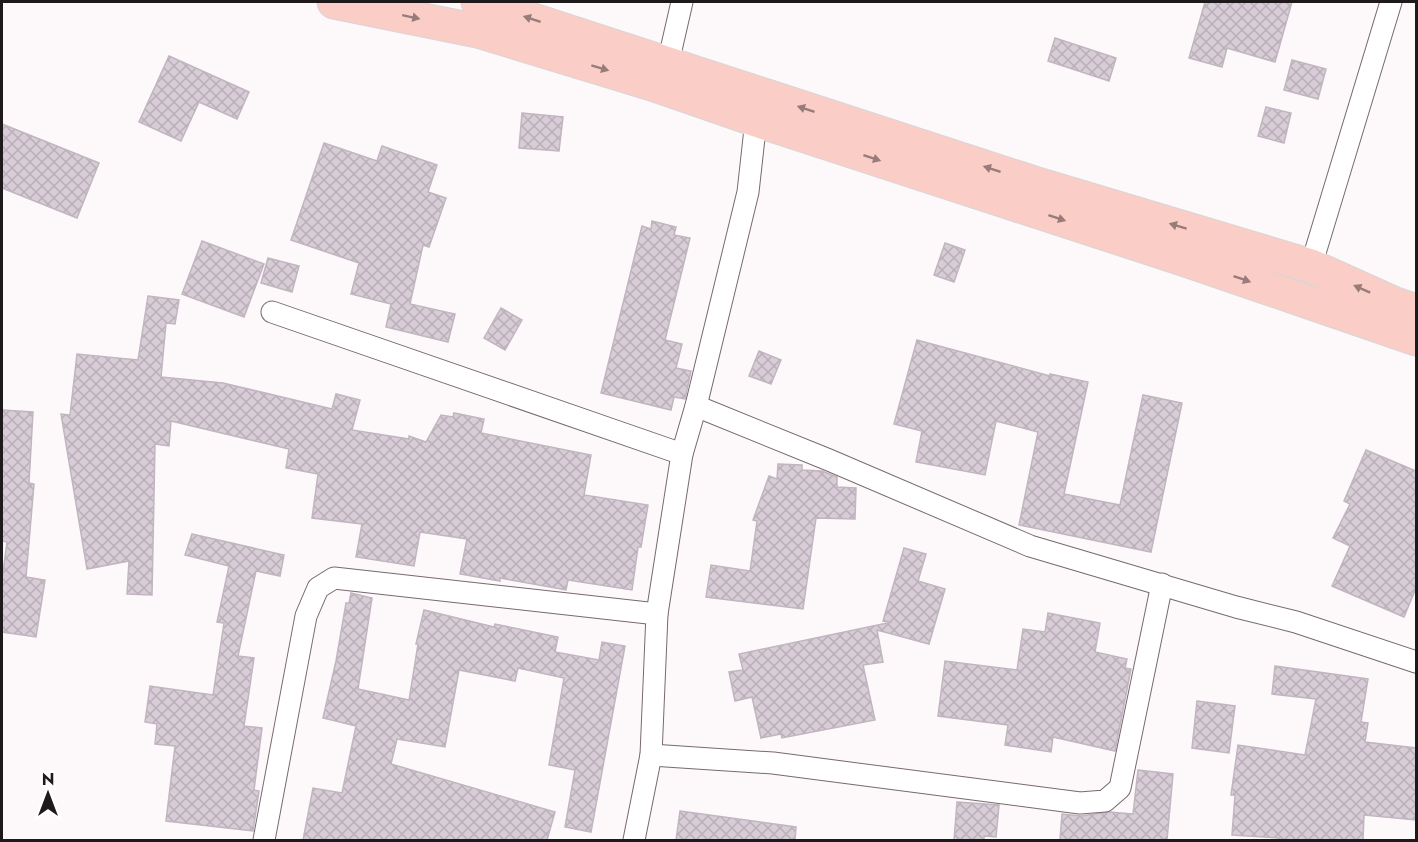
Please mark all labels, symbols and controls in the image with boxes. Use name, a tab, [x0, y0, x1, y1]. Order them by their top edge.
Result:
one-way arrow	[402, 13, 421, 23]
one-way arrow	[523, 14, 541, 23]
one-way arrow	[591, 64, 609, 73]
one-way arrow	[797, 103, 815, 113]
one-way arrow	[863, 153, 881, 163]
one-way arrow	[983, 164, 1001, 173]
one-way arrow	[1048, 214, 1066, 223]
one-way arrow	[1169, 221, 1187, 230]
one-way arrow	[1234, 275, 1252, 284]
one-way arrow	[1353, 284, 1371, 294]
north arrow	[18, 764, 78, 824]
text: N	[42, 768, 54, 791]

